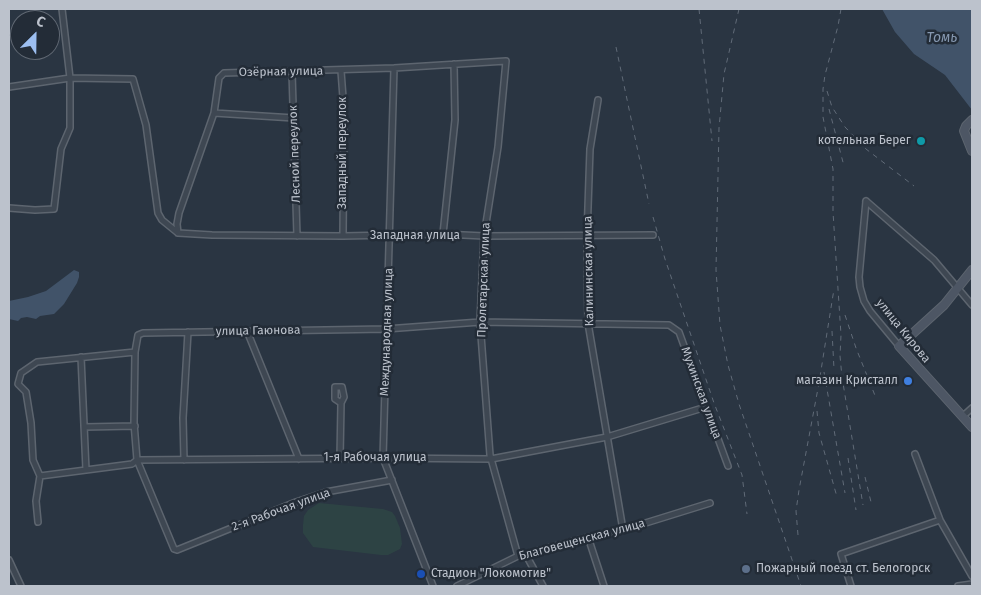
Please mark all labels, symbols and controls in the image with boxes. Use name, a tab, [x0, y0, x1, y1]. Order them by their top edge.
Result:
north arrow	[10, 10, 60, 60]
text: С	[34, 12, 48, 31]
water label: Томь	[927, 30, 957, 46]
street label: Озёрная улица	[239, 64, 323, 80]
street label: Западный переулок	[336, 97, 350, 209]
street label: Лесной переулок	[286, 105, 304, 203]
place label: котельная Берег	[818, 134, 911, 148]
marker: котельная Берег	[915, 135, 927, 147]
street label: Калининская улица	[581, 216, 597, 326]
street label: Пролетарская улица	[475, 222, 493, 338]
street label: Западная улица	[370, 229, 460, 243]
street label: Международная улица	[378, 268, 396, 396]
street label: улица Кирова	[873, 296, 933, 366]
street label: улица Гаюнова	[216, 323, 300, 339]
street label: Мухинская улица	[678, 345, 724, 441]
place label: магазин Кристалл	[796, 374, 898, 388]
marker: магазин Кристалл	[902, 375, 914, 387]
street label: 1-я Рабочая улица	[324, 451, 426, 465]
street label: 2-я Рабочая улица	[230, 486, 332, 534]
street label: Благовещенская улица	[517, 516, 647, 564]
place label: Пожарный поезд ст. Белогорск	[756, 562, 930, 576]
marker: Пожарный поезд ст. Белогорск	[740, 563, 752, 575]
place label: Стадион "Локомотив"	[431, 567, 551, 581]
marker: Стадион "Локомотив"	[415, 568, 427, 580]

